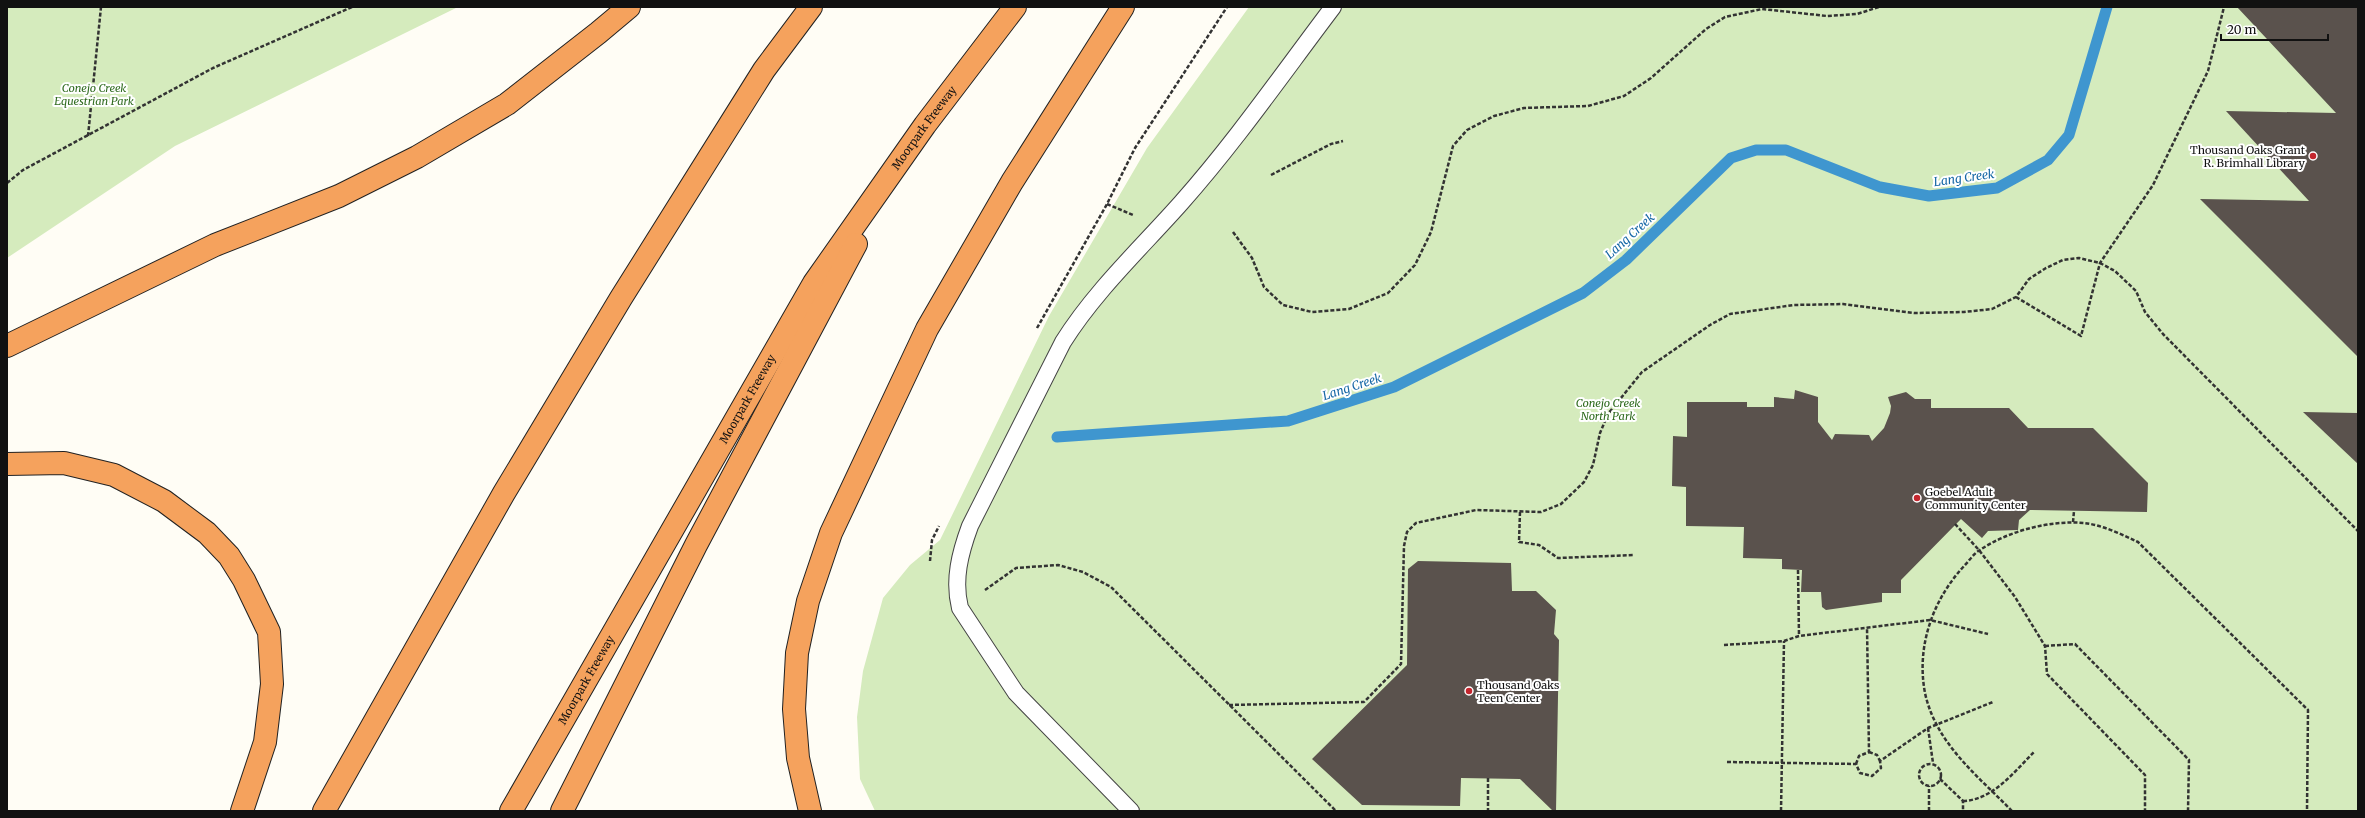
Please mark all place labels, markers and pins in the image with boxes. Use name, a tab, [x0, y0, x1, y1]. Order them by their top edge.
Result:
place label: Thousand Oaks Grant R. Brimhall Library	[2190, 143, 2306, 170]
marker: Thousand Oaks Grant R. Brimhall Library	[2308, 151, 2318, 161]
place label: Goebel Adult Community Center	[1925, 485, 2026, 512]
marker: Goebel Adult Community Center	[1912, 493, 1922, 503]
place label: Thousand Oaks Teen Center	[1477, 678, 1559, 705]
marker: Thousand Oaks Teen Center	[1464, 686, 1474, 696]

